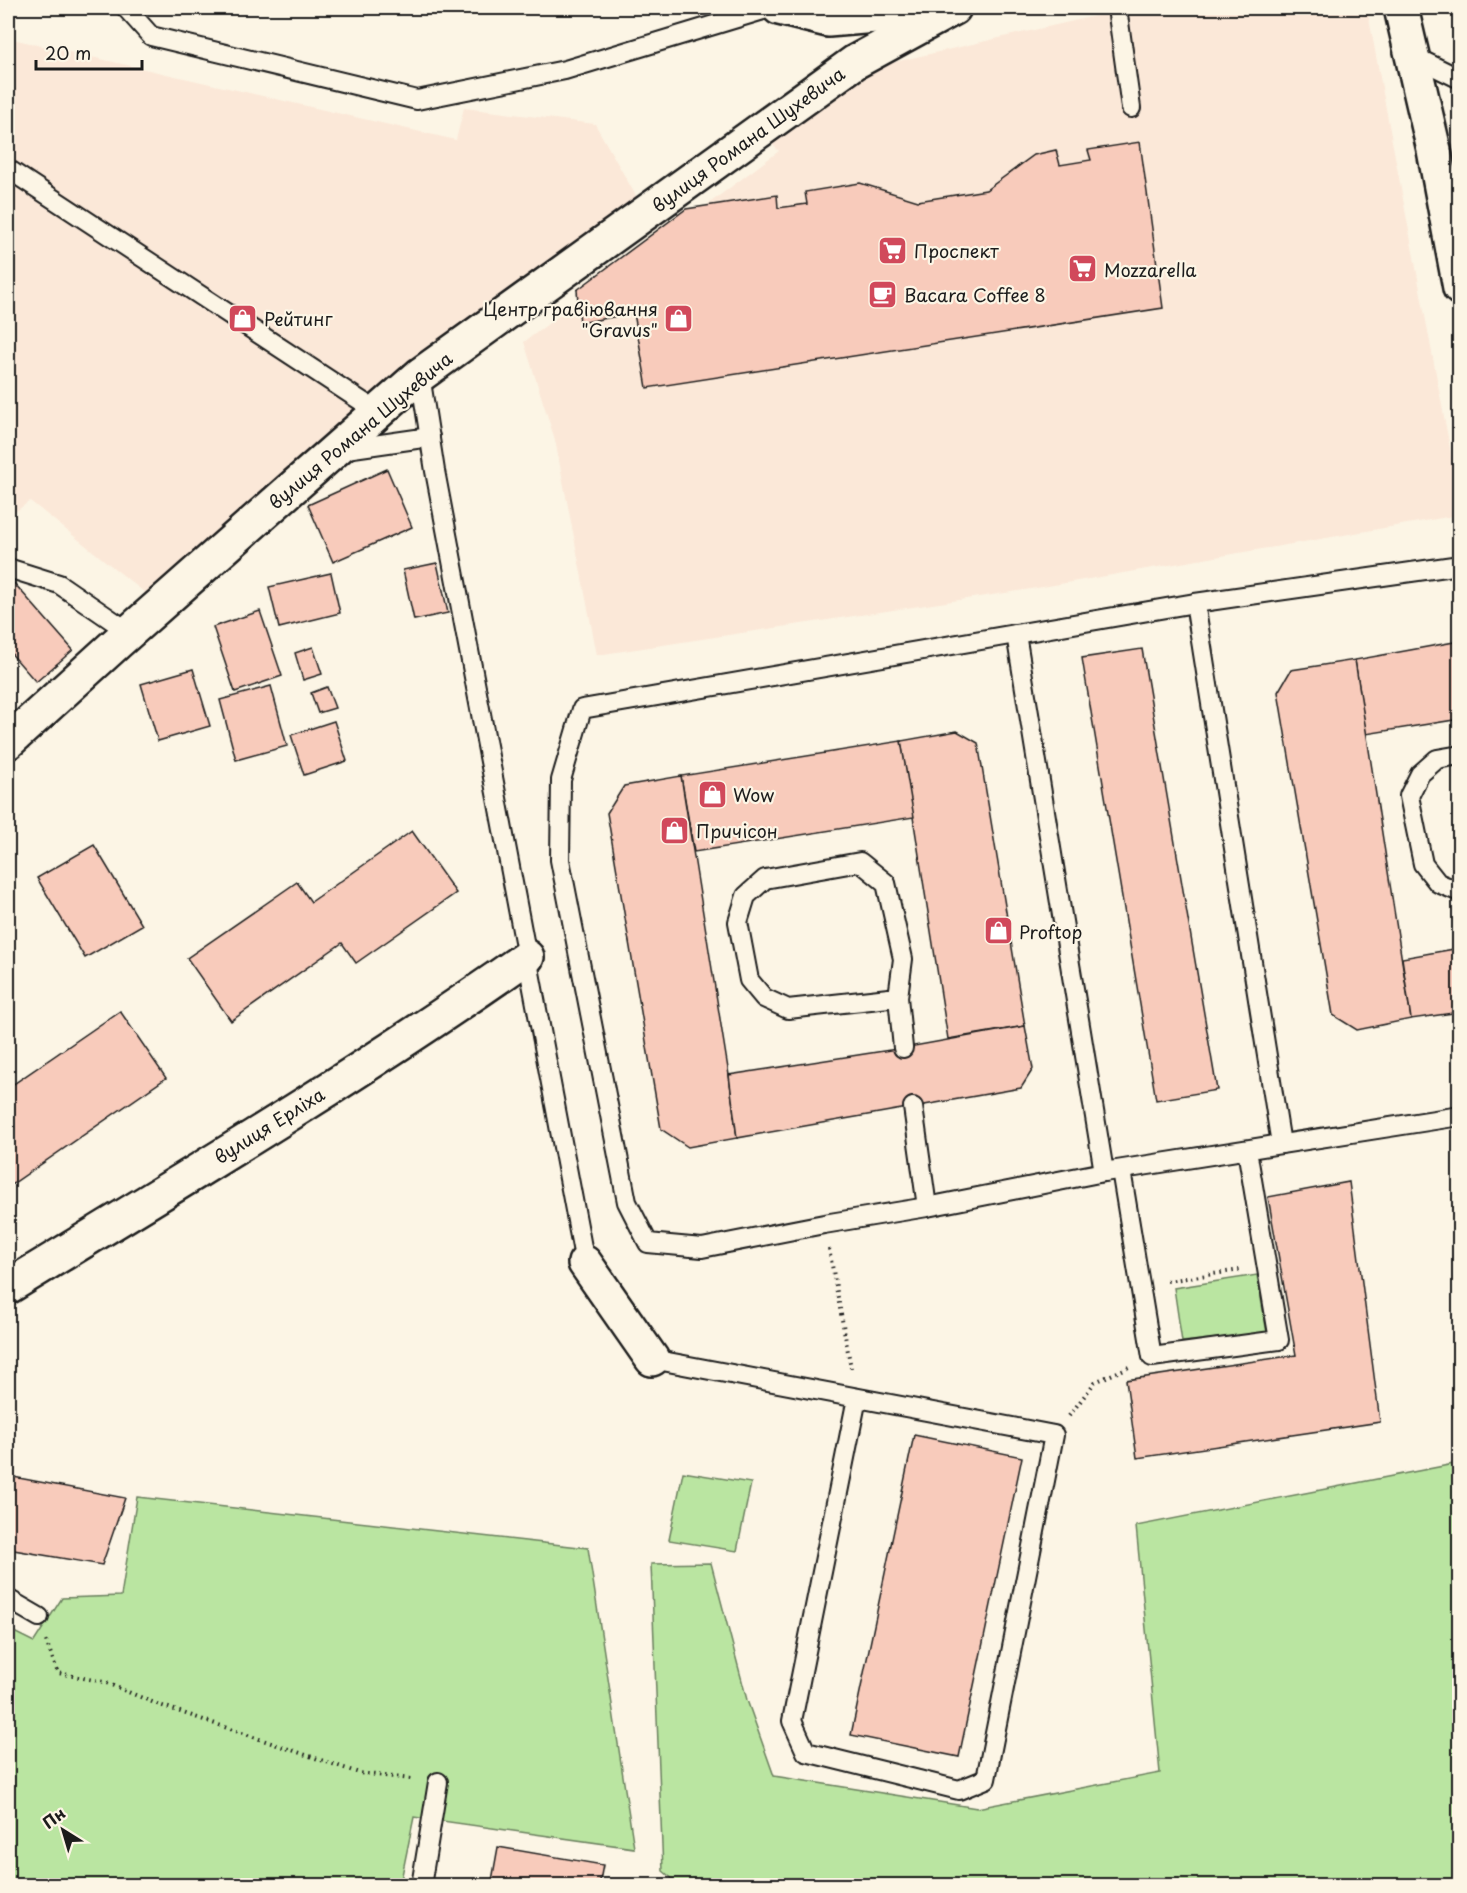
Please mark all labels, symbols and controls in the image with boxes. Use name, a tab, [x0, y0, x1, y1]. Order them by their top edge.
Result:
scale bar	[36, 33, 142, 71]
text: 20 m	[45, 39, 91, 66]
street label: вулиця Романа Шухевича	[646, 59, 851, 218]
supermarket icon: Проспект	[877, 234, 909, 266]
place label: Проспект	[914, 237, 999, 264]
supermarket icon: Mozzarella	[1067, 253, 1099, 285]
place label: Mozzarella	[1104, 256, 1197, 283]
cafe icon: Bacara Coffee 8	[867, 278, 899, 310]
place label: Bacara Coffee 8	[904, 281, 1046, 308]
place label: Центр гравіювання "Gravus"	[483, 295, 658, 343]
shop icon: Рейтинг	[227, 302, 259, 334]
shop icon: Центр гравіювання "Gravus"	[663, 302, 695, 334]
place label: Рейтинг	[264, 305, 333, 332]
street label: вулиця Романа Шухевича	[262, 345, 458, 515]
shop icon: Wow	[696, 778, 728, 810]
place label: Wow	[733, 781, 774, 808]
shop icon: Причісон	[659, 814, 691, 846]
place label: Причісон	[696, 817, 778, 844]
shop icon: Proftop	[982, 915, 1014, 947]
place label: Proftop	[1019, 918, 1082, 945]
street label: вулиця Ерліха	[209, 1080, 329, 1170]
north arrow	[33, 1800, 93, 1860]
text: Пн	[37, 1801, 70, 1834]

